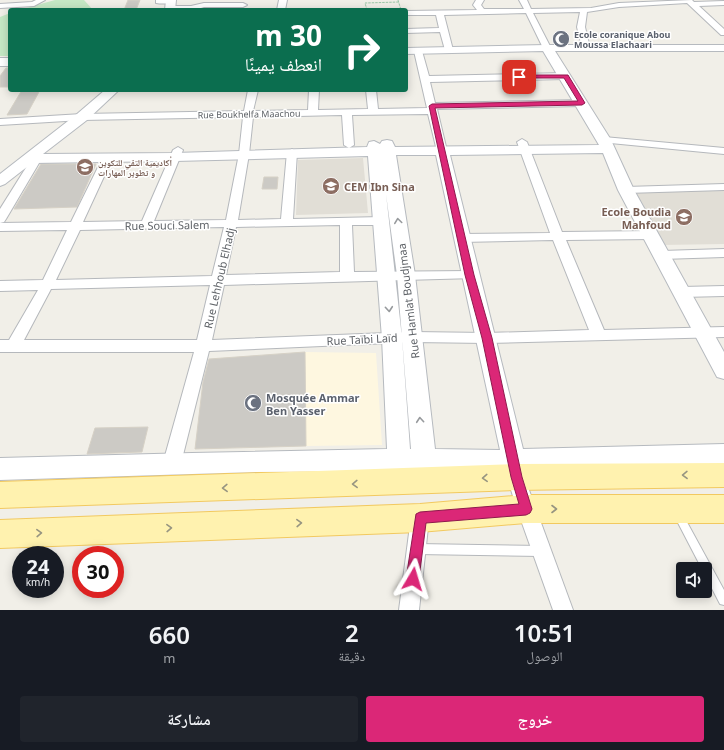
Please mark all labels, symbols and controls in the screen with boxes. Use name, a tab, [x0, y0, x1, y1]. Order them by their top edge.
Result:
text: 30 m	[255, 16, 322, 54]
icon: right	[336, 24, 388, 76]
place label: Ecole coranique Abou Moussa Elachaari	[574, 28, 671, 51]
mosque icon: Ecole coranique Abou Moussa Elachaari	[551, 29, 571, 49]
text: انعطف يمينًا	[245, 52, 322, 76]
pin	[502, 60, 536, 94]
icon: arrive	[508, 66, 530, 88]
street label: Rue Boukhelfa Maachou	[197, 107, 301, 121]
place label: أكاديمية التقي للتكوين و تطوير المهارات	[98, 156, 173, 179]
school or university icon: أكاديمية التقي للتكوين و تطوير المهارات	[75, 157, 95, 177]
school or university icon: CEM Ibn Sina	[321, 176, 341, 196]
place label: CEM Ibn Sina	[344, 179, 415, 194]
place label: Ecole Boudia Mahfoud	[601, 204, 671, 232]
school or university icon: Ecole Boudia Mahfoud	[674, 207, 694, 227]
street label: Rue Souci Salem	[125, 217, 209, 233]
one-way arrow	[394, 218, 403, 224]
street label: Rue Lehhoub Elhadj	[200, 226, 238, 330]
street label: Rue Hamlat Boudjmaa	[393, 243, 423, 359]
one-way arrow	[384, 306, 393, 312]
street label: Rue Taïbi Laïd	[326, 330, 398, 348]
place label: Mosquée Ammar Ben Yasser	[266, 390, 360, 418]
mosque icon: Mosquée Ammar Ben Yasser	[243, 393, 263, 413]
one-way arrow	[416, 417, 425, 423]
one-way arrow	[682, 471, 688, 479]
one-way arrow	[482, 474, 488, 483]
one-way arrow	[352, 480, 358, 488]
one-way arrow	[222, 484, 228, 492]
one-way arrow	[551, 505, 557, 513]
one-way arrow	[296, 519, 302, 527]
one-way arrow	[166, 523, 172, 532]
one-way arrow	[36, 528, 42, 537]
speed limit sign: 30	[72, 546, 124, 598]
text: 24	[27, 553, 49, 580]
position arrow	[392, 558, 434, 600]
map controls	[676, 562, 712, 598]
button: sound	[676, 562, 712, 598]
text: km/h	[26, 575, 50, 589]
text: 2	[345, 616, 359, 649]
text: 10:51	[514, 616, 575, 649]
text: 660	[149, 618, 190, 651]
text: دقيقة	[339, 647, 365, 665]
text: الوصول	[527, 647, 563, 665]
text: m	[163, 649, 175, 667]
button: مشاركة	[20, 696, 358, 742]
button: خروج	[366, 696, 704, 742]

